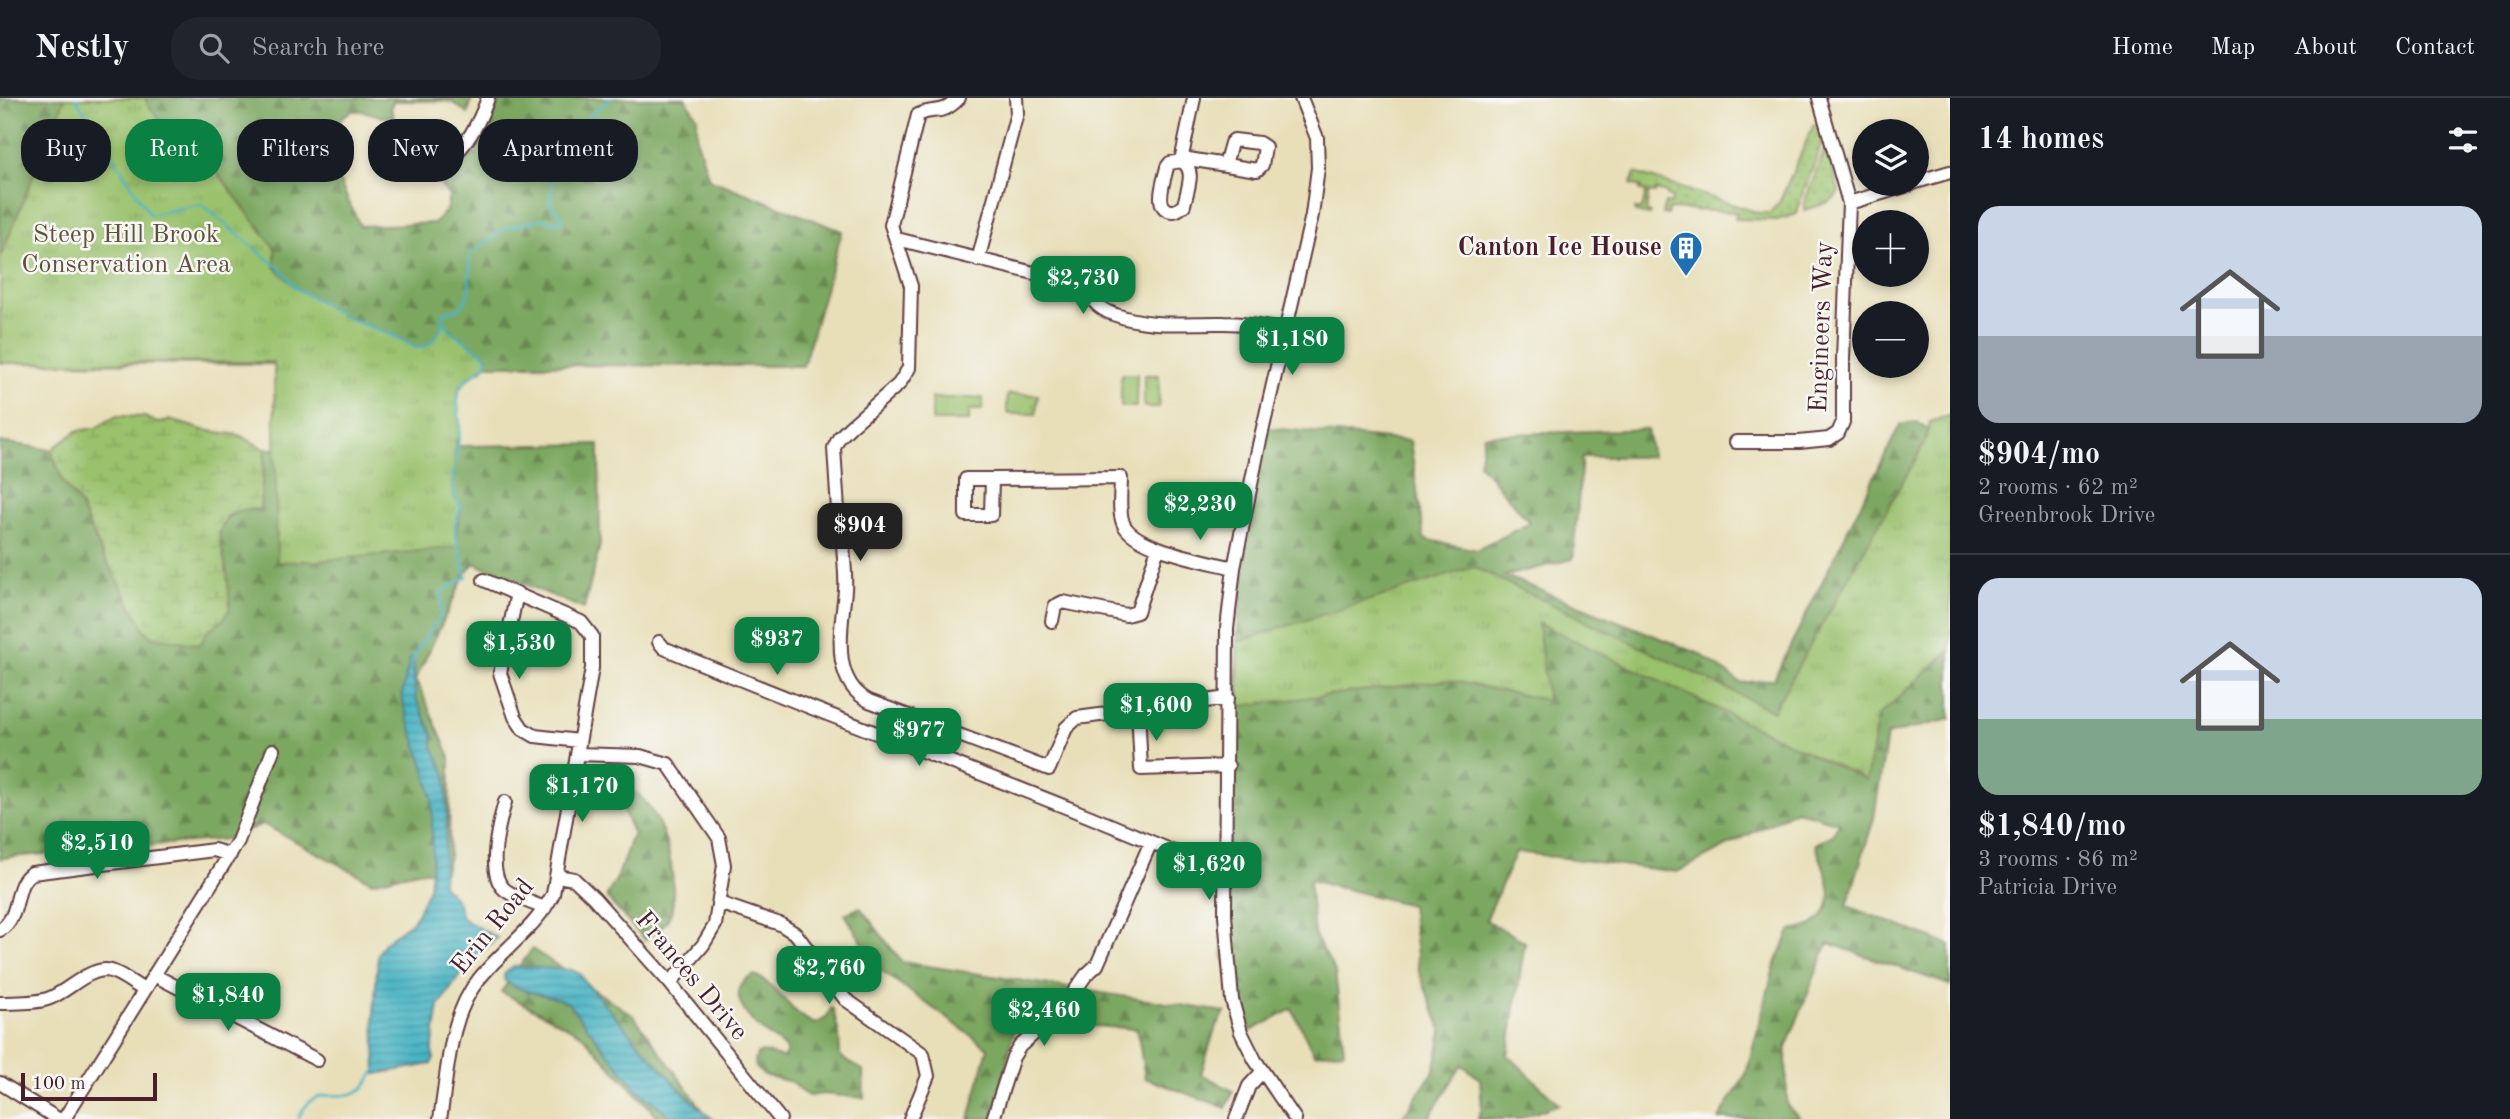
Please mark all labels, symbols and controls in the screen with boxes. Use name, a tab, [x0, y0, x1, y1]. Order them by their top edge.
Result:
search box	[171, 17, 661, 80]
icon: search	[195, 29, 233, 67]
text: Nestly	[35, 32, 129, 65]
text: Search here	[251, 35, 385, 61]
text: Home	[2112, 36, 2173, 60]
text: Map	[2211, 36, 2255, 60]
text: About	[2293, 36, 2357, 60]
text: Contact	[2395, 36, 2475, 60]
chip: Buy	[21, 119, 111, 182]
chip: Rent	[125, 119, 223, 182]
chip: Filters	[237, 119, 354, 182]
chip: New	[368, 119, 464, 182]
chip: Apartment	[478, 119, 638, 182]
map controls	[1852, 119, 1929, 378]
button: layers	[1852, 119, 1929, 196]
icon: filters	[2444, 121, 2482, 159]
text: 14 homes	[1978, 125, 2104, 155]
button: +	[1852, 210, 1929, 287]
park label: Steep Hill Brook Conservation Area	[21, 222, 231, 278]
building icon: Canton Ice House	[1667, 229, 1705, 278]
place label: Canton Ice House	[1457, 235, 1662, 261]
street label: Engineers Way	[1806, 240, 1838, 413]
icon: home	[2167, 251, 2293, 377]
pin: $2,730	[1026, 256, 1140, 316]
text: $2,730	[1046, 267, 1120, 290]
button: −	[1852, 301, 1929, 378]
pin: $1,180	[1235, 317, 1349, 377]
text: $1,180	[1255, 328, 1329, 351]
text: $904/mo	[1978, 440, 2100, 470]
text: 2 rooms · 62 m²	[1978, 476, 2138, 499]
pin: $2,230	[1143, 482, 1257, 542]
text: $2,230	[1163, 493, 1237, 516]
pin: $904	[819, 504, 901, 563]
text: Greenbrook Drive	[1978, 504, 2155, 527]
text: $904	[833, 514, 887, 537]
pin: $937	[736, 618, 818, 677]
pin: $1,530	[462, 622, 576, 681]
icon: home	[2167, 623, 2293, 749]
text: $937	[750, 628, 804, 651]
text: $1,530	[482, 632, 556, 655]
pin: $1,600	[1099, 684, 1213, 743]
text: $1,600	[1119, 694, 1193, 717]
pin: $977	[878, 708, 960, 768]
text: $977	[892, 719, 946, 742]
pin: $1,170	[525, 764, 639, 824]
text: $1,170	[545, 775, 619, 798]
text: $1,840/mo	[1978, 812, 2126, 842]
pin: $2,510	[40, 822, 154, 881]
text: $2,510	[60, 832, 134, 855]
pin: $1,620	[1152, 842, 1266, 902]
text: 3 rooms · 86 m²	[1978, 848, 2138, 871]
text: $1,620	[1172, 853, 1246, 876]
street label: Erin Road	[447, 874, 539, 980]
text: Patricia Drive	[1978, 876, 2117, 899]
street label: Frances Drive	[630, 907, 752, 1045]
pin: $2,760	[772, 946, 886, 1006]
text: $2,760	[792, 957, 866, 980]
pin: $1,840	[171, 974, 285, 1033]
text: $1,840	[191, 984, 265, 1007]
pin: $2,460	[987, 988, 1101, 1048]
text: $2,460	[1007, 999, 1081, 1022]
scale bar	[21, 1070, 158, 1102]
text: 100 m	[32, 1075, 85, 1094]

